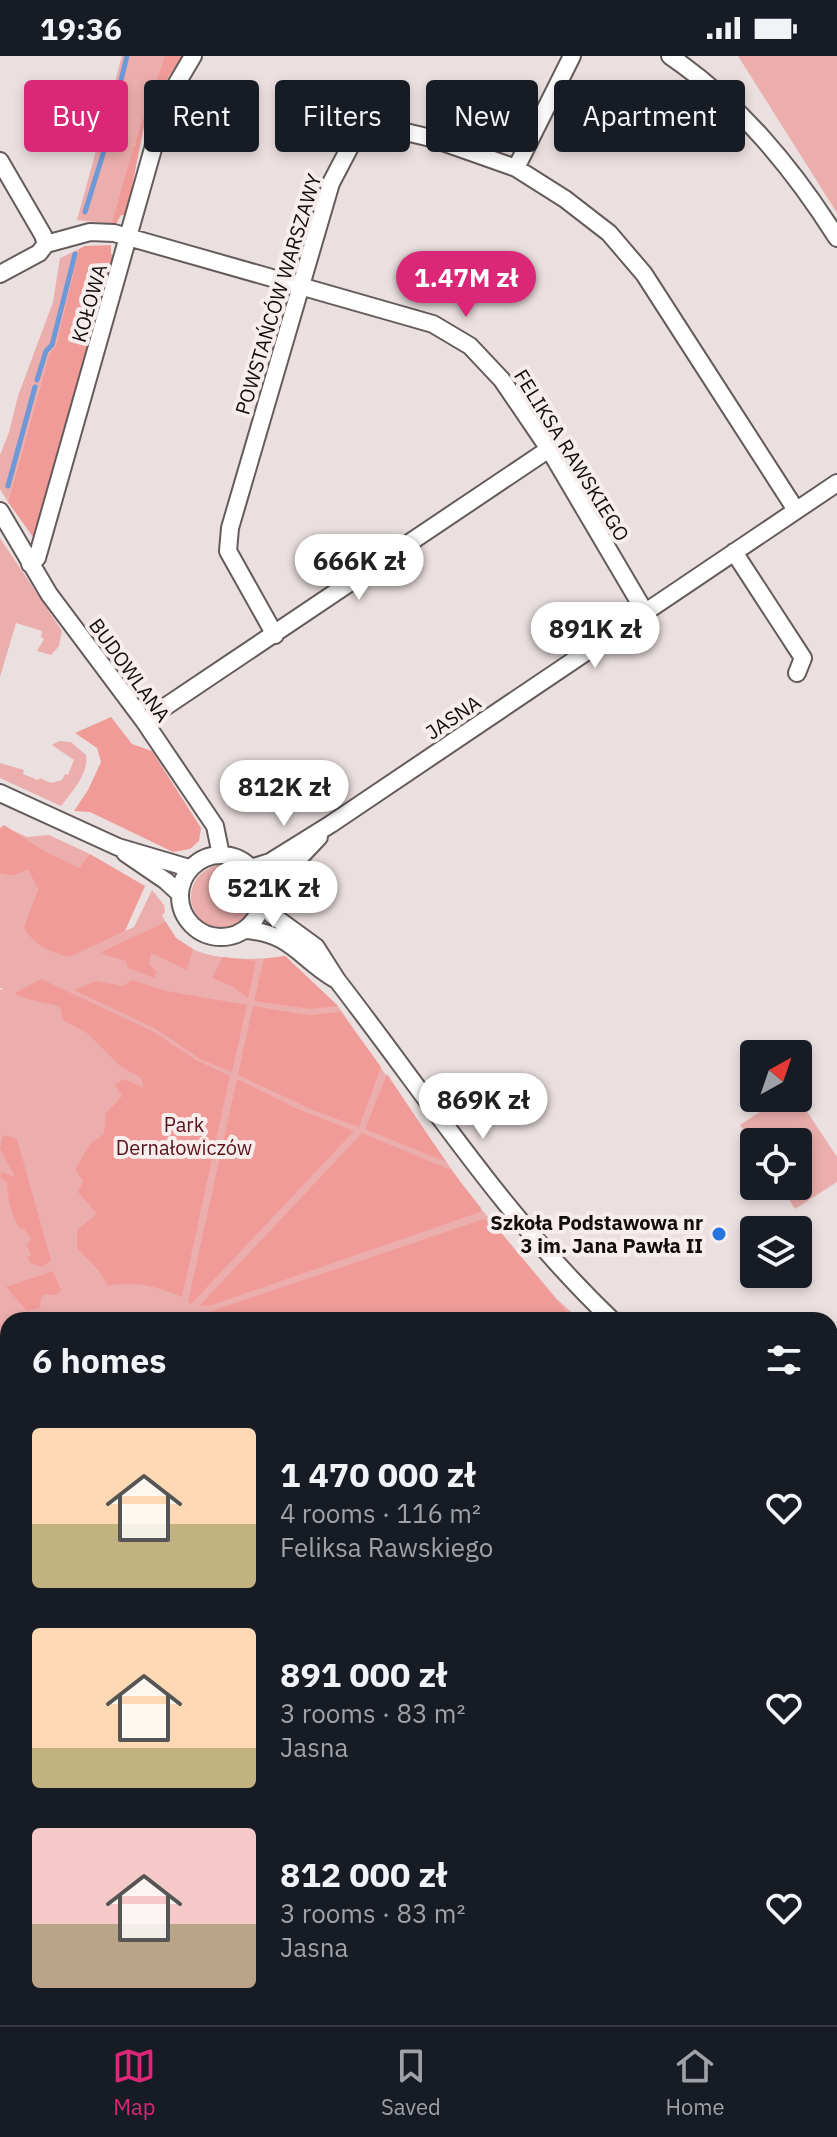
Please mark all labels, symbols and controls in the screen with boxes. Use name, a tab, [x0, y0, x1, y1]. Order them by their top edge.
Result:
text: 19:36	[40, 9, 122, 48]
chip: Buy	[24, 80, 128, 152]
chip: Rent	[144, 80, 259, 152]
chip: Filters	[275, 80, 410, 152]
chip: New	[426, 80, 538, 152]
chip: Apartment	[554, 80, 745, 152]
street label: POWSTAŃCÓW WARSZAWY	[228, 170, 328, 418]
pin: 1.47M zł	[383, 251, 549, 319]
street label: KOŁOWA	[65, 260, 113, 345]
text: 1.47M zł	[414, 260, 518, 294]
street label: FELIKSA RAWSKIEGO	[508, 364, 636, 546]
pin: 666K zł	[285, 534, 433, 602]
text: 666K zł	[313, 543, 405, 577]
pin: 891K zł	[521, 602, 669, 670]
text: 891K zł	[549, 611, 641, 645]
street label: BUDOWLANA	[83, 613, 177, 728]
street label: JASNA	[420, 689, 486, 745]
pin: 812K zł	[210, 760, 358, 828]
text: 812K zł	[238, 769, 330, 803]
pin: 521K zł	[199, 861, 347, 929]
text: 521K zł	[227, 870, 319, 904]
north arrow	[740, 1040, 812, 1112]
map controls	[740, 1040, 812, 1288]
pin: 869K zł	[409, 1073, 557, 1141]
text: 869K zł	[437, 1082, 529, 1116]
park label: Park Dernałowiczów	[116, 1111, 252, 1161]
button: locate	[740, 1128, 812, 1200]
place label: Szkoła Podstawowa nr 3 im. Jana Pawła II	[490, 1209, 703, 1259]
button: layers	[740, 1216, 812, 1288]
marker: Szkoła Podstawowa nr 3 im. Jana Pawła II	[710, 1225, 728, 1243]
text: 6 homes	[32, 1338, 167, 1382]
icon: filters	[762, 1338, 806, 1382]
text: 1 470 000 zł	[280, 1452, 475, 1496]
icon: home	[96, 1460, 192, 1556]
icon: heart	[762, 1486, 806, 1530]
text: 4 rooms · 116 m²	[280, 1496, 481, 1530]
text: Feliksa Rawskiego	[280, 1530, 493, 1564]
text: 891 000 zł	[280, 1652, 447, 1696]
icon: home	[96, 1660, 192, 1756]
icon: heart	[762, 1686, 806, 1730]
text: 3 rooms · 83 m²	[280, 1696, 465, 1730]
text: Jasna	[280, 1730, 348, 1764]
text: 812 000 zł	[280, 1852, 447, 1896]
icon: home	[96, 1860, 192, 1956]
icon: heart	[762, 1886, 806, 1930]
text: 3 rooms · 83 m²	[280, 1896, 465, 1930]
text: Jasna	[280, 1930, 348, 1964]
tab: Map	[112, 2044, 156, 2121]
tab: Saved	[381, 2044, 441, 2121]
tab: Home	[665, 2044, 725, 2121]

